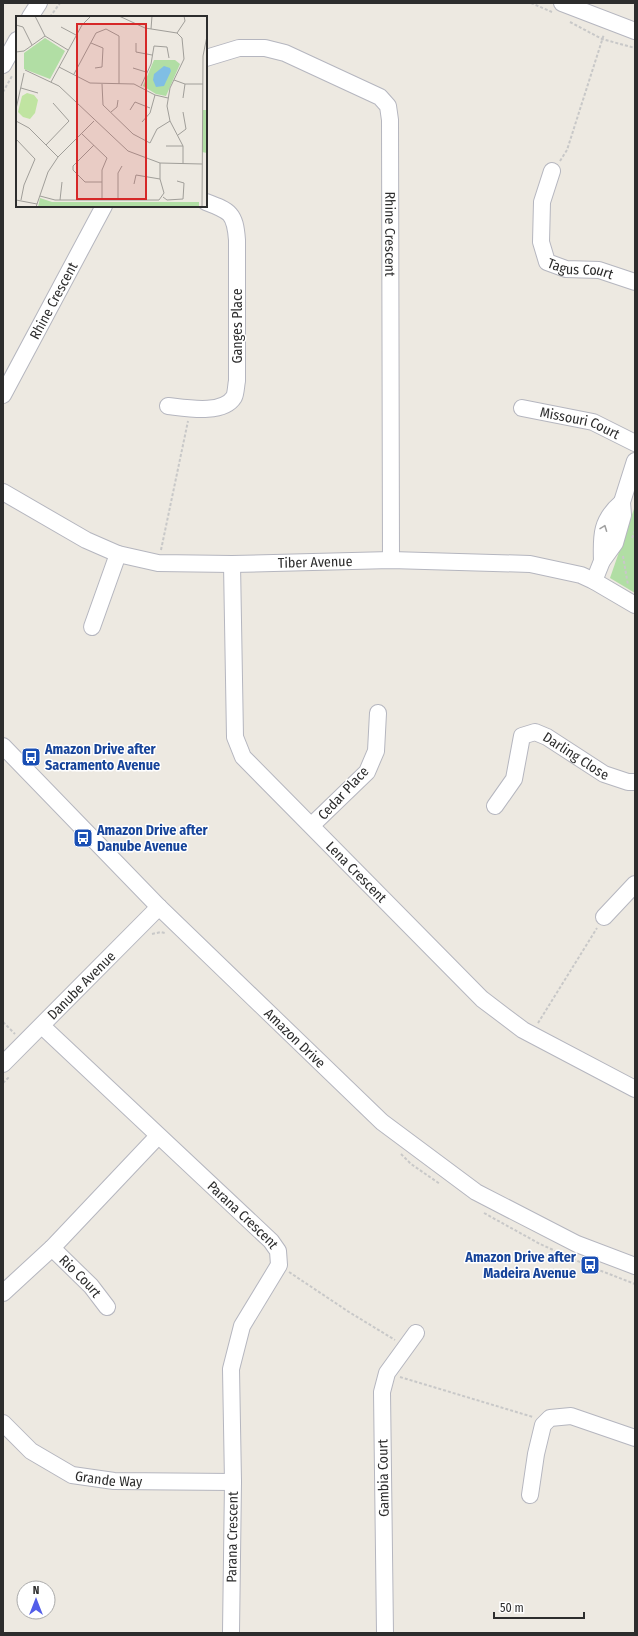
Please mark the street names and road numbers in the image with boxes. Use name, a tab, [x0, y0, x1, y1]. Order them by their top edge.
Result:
street label: Rhine Crescent	[381, 191, 398, 277]
street label: Tagus Court	[545, 255, 616, 283]
street label: Rhine Crescent	[26, 259, 82, 342]
street label: Ganges Place	[229, 288, 246, 364]
street label: Missouri Court	[539, 404, 623, 443]
street label: Tiber Avenue	[278, 553, 353, 572]
street label: Darling Close	[540, 729, 611, 784]
street label: Cedar Place	[314, 763, 372, 823]
street label: Lena Crescent	[322, 838, 390, 907]
street label: Danube Avenue	[44, 948, 119, 1023]
street label: Amazon Drive	[261, 1005, 329, 1072]
street label: Parana Crescent	[204, 1178, 282, 1253]
street label: Rio Court	[55, 1252, 105, 1301]
street label: Gambia Court	[374, 1439, 393, 1517]
street label: Grande Way	[74, 1468, 143, 1490]
street label: Parana Crescent	[223, 1491, 242, 1583]

